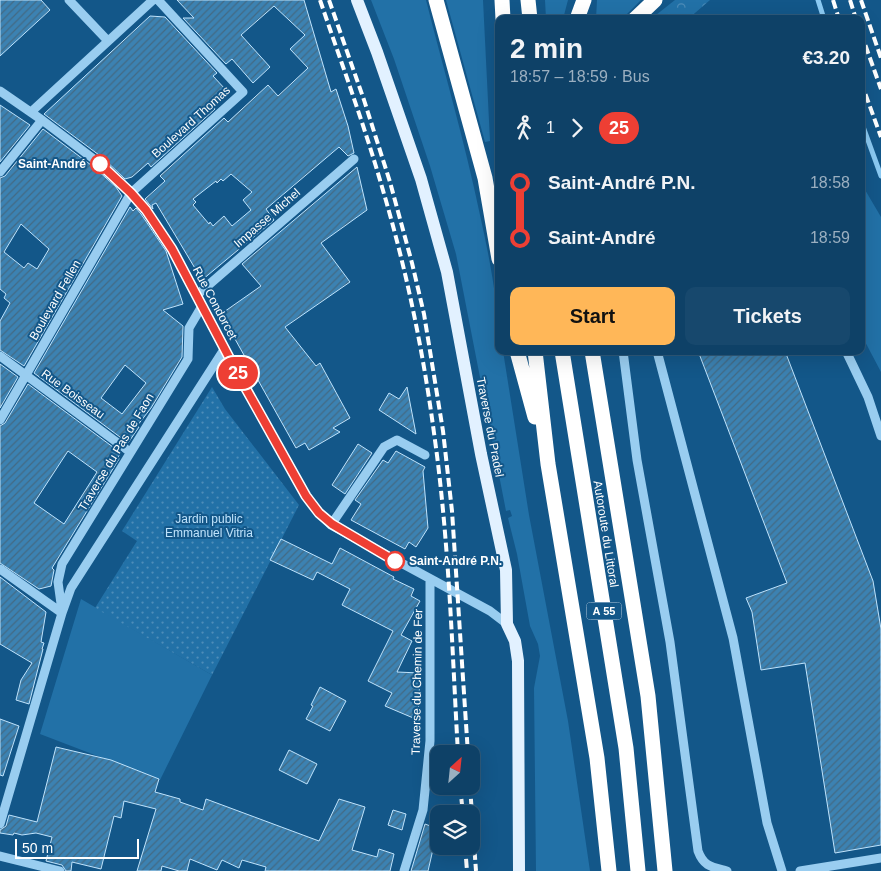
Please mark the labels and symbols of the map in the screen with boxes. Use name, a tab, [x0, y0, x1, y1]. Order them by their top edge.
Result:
street label: Boulevard Thomas	[149, 83, 233, 161]
marker: Saint-André	[90, 154, 110, 174]
place label: Saint-André	[18, 157, 86, 171]
street label: Impasse Michel	[231, 185, 303, 251]
street label: Boulevard Fellen	[26, 258, 84, 342]
street label: Rue Condorcet	[190, 264, 240, 343]
line badge: 25	[216, 357, 260, 389]
street label: Rue Boisseau	[39, 366, 107, 422]
street label: Traverse du Pradel	[473, 376, 507, 478]
street label: Traverse du Pas de Faon	[75, 391, 157, 513]
street label: Autoroute du Littoral	[591, 480, 621, 588]
park label: Jardin public Emmanuel Vitria	[165, 512, 253, 540]
marker: Saint-André P.N.	[385, 551, 405, 571]
place label: Saint-André P.N.	[409, 554, 502, 568]
road number: A 55	[586, 602, 622, 620]
street label: Traverse du Chemin de Fer	[409, 609, 425, 755]
north arrow	[430, 745, 480, 795]
scale bar	[15, 836, 139, 859]

